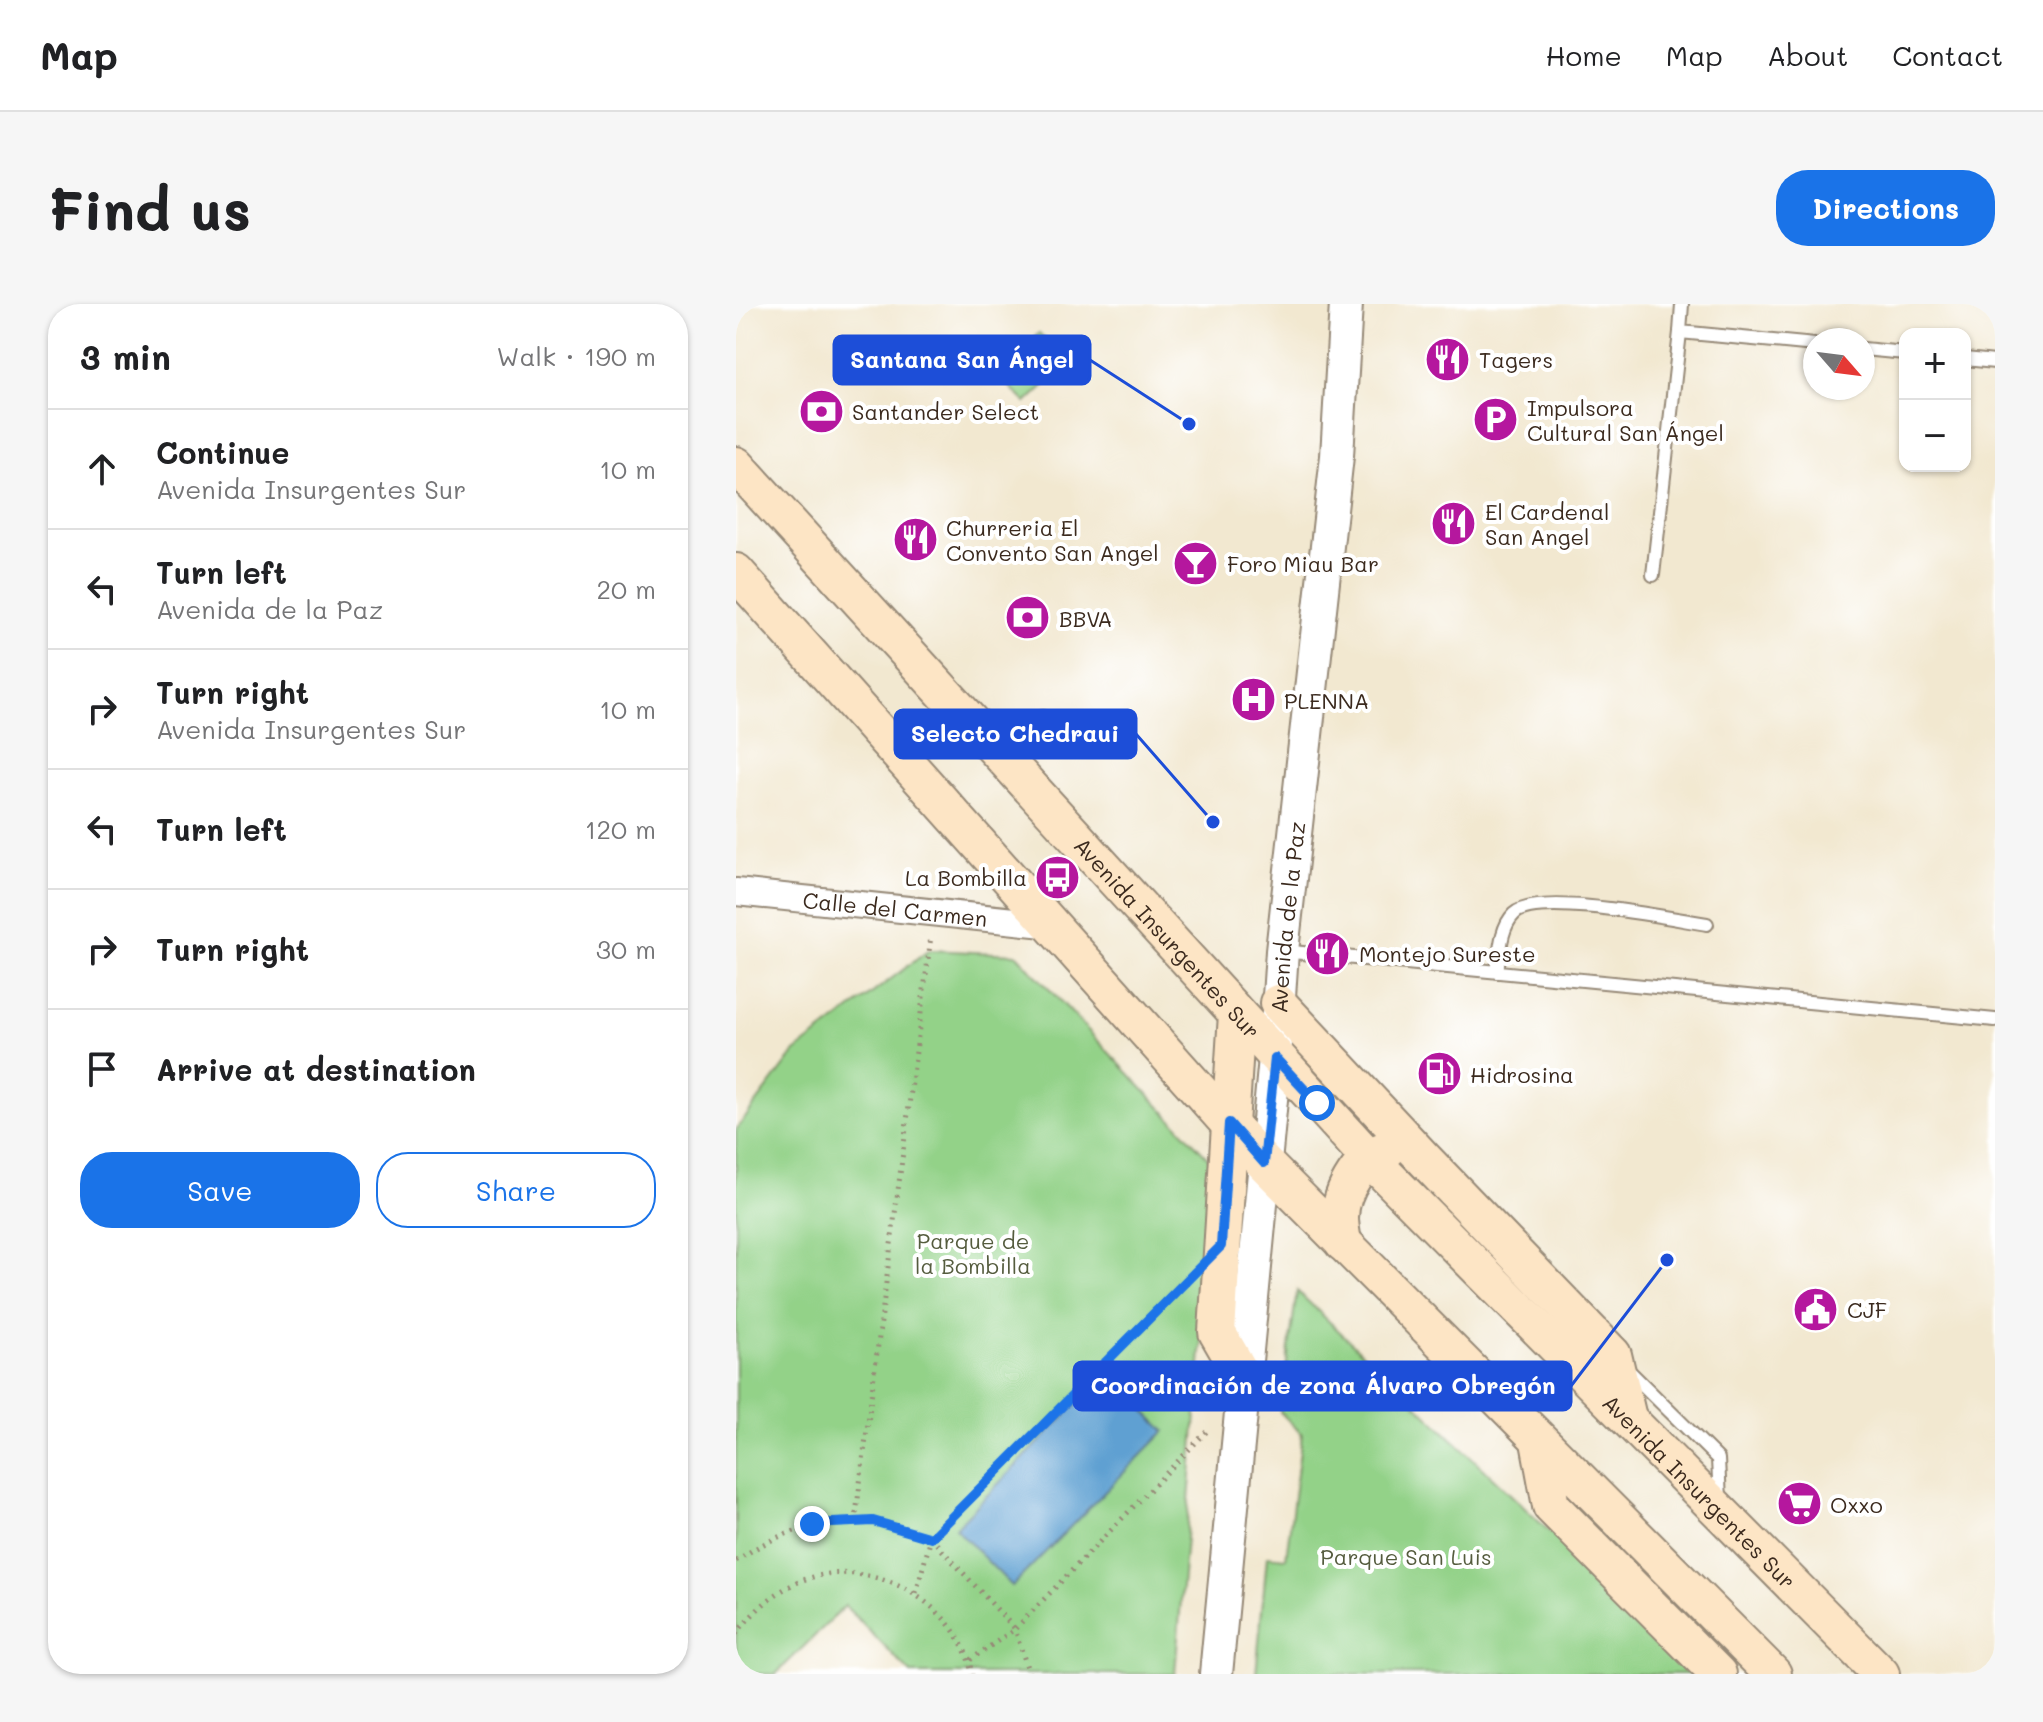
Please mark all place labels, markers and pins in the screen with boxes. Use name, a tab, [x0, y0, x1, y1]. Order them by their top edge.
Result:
restaurant icon: Tagers	[1424, 335, 1472, 383]
callout: Santana San Ángel	[834, 336, 1090, 384]
place label: Tagers	[1479, 345, 1553, 374]
bank icon: Santander Select	[797, 387, 845, 435]
place label: Impulsora Cultural San Ángel	[1527, 393, 1724, 447]
parking icon: Impulsora Cultural San Ángel	[1472, 396, 1520, 444]
place label: Santander Select	[852, 397, 1039, 426]
place label: El Cardenal San Angel	[1485, 497, 1610, 551]
restaurant icon: El Cardenal San Angel	[1430, 500, 1478, 548]
place label: Churreria El Convento San Angel	[946, 513, 1159, 567]
restaurant icon: Churreria El Convento San Angel	[891, 516, 939, 564]
bar icon: Foro Miau Bar	[1172, 539, 1220, 587]
place label: Foro Miau Bar	[1227, 549, 1379, 578]
bank icon: BBVA	[1004, 594, 1052, 642]
place label: BBVA	[1059, 604, 1112, 633]
hospital icon: PLENNA	[1229, 676, 1277, 724]
place label: PLENNA	[1284, 686, 1369, 715]
callout: Selecto Chedraui	[895, 710, 1136, 758]
bus stop icon: La Bombilla	[1034, 853, 1082, 901]
place label: La Bombilla	[905, 863, 1027, 892]
restaurant icon: Montejo Sureste	[1304, 929, 1352, 977]
place label: Montejo Sureste	[1359, 939, 1536, 968]
fuel station icon: Hidrosina	[1415, 1050, 1463, 1098]
place label: Hidrosina	[1470, 1060, 1574, 1089]
public building icon: CJF	[1792, 1285, 1840, 1333]
place label: CJF	[1847, 1295, 1887, 1324]
callout: Coordinación de zona Álvaro Obregón	[1074, 1362, 1571, 1410]
supermarket icon: Oxxo	[1775, 1480, 1823, 1528]
place label: Oxxo	[1830, 1490, 1883, 1519]

